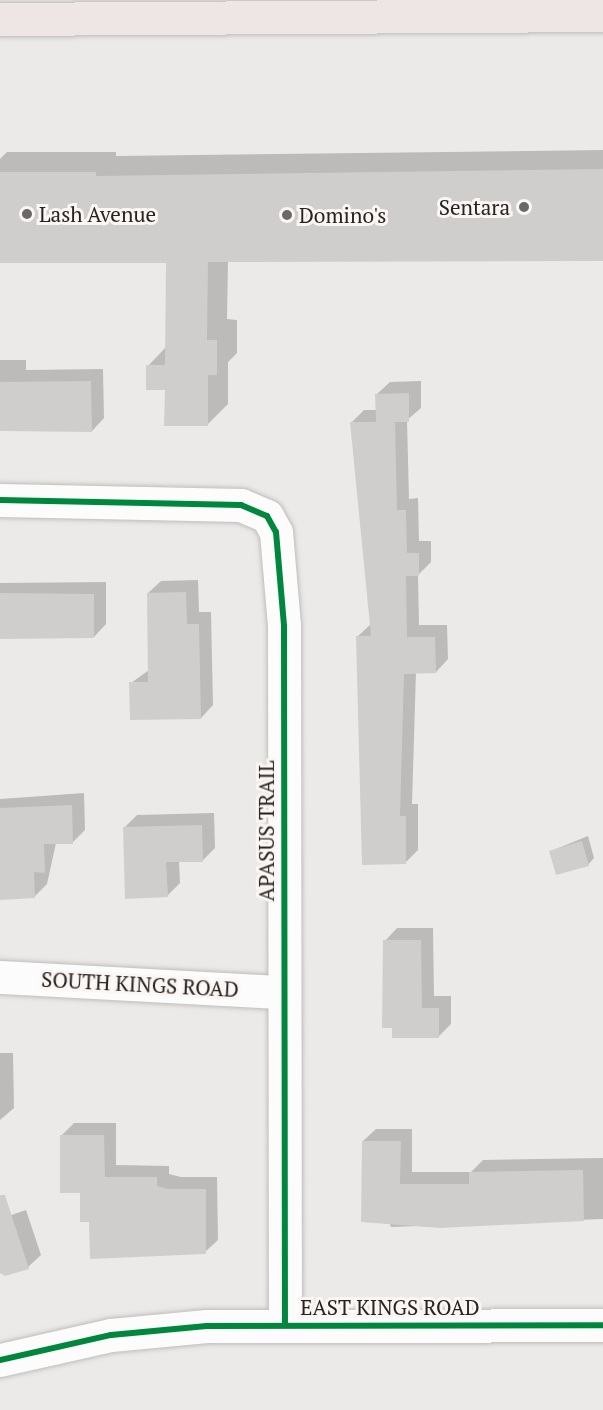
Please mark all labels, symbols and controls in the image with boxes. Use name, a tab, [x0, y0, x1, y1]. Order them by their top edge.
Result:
place label: Sentara	[439, 194, 510, 220]
marker: Sentara	[515, 198, 533, 216]
place label: Lash Avenue	[39, 201, 156, 227]
place label: Domino's	[299, 202, 386, 228]
marker: Lash Avenue	[20, 207, 34, 221]
marker: Domino's	[280, 208, 294, 222]
street label: APASUS TRAIL	[253, 760, 279, 902]
street label: SOUTH KINGS ROAD	[41, 966, 239, 1002]
street label: EAST KINGS ROAD	[300, 1294, 480, 1320]

